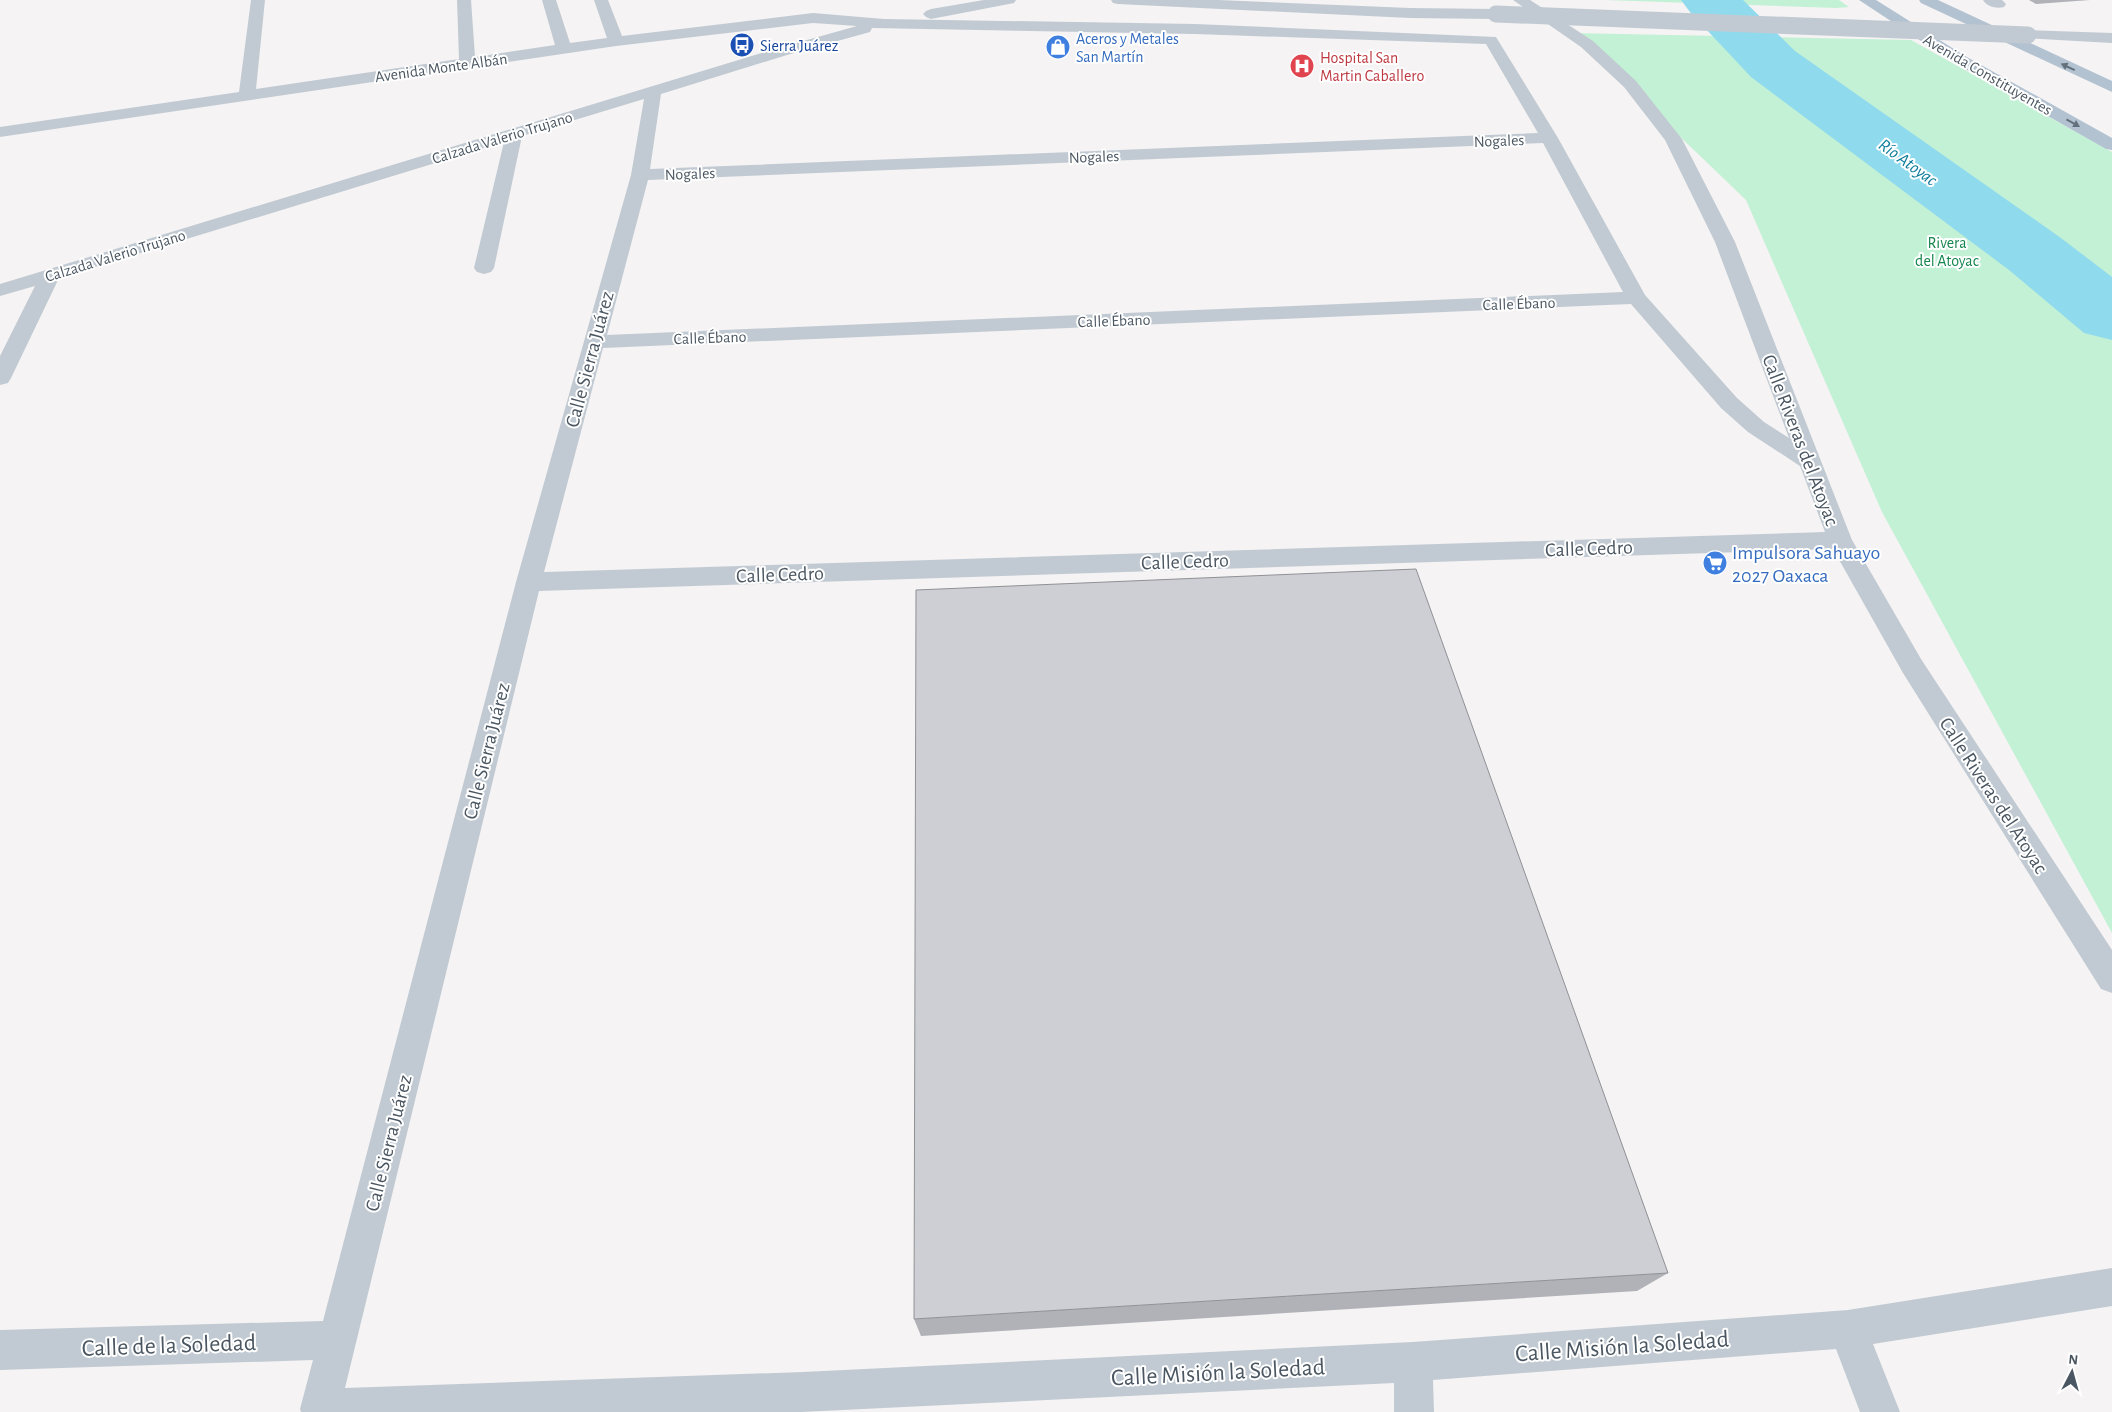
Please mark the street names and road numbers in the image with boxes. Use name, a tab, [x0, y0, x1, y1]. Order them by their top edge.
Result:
street label: Avenida Constituyentes	[1920, 32, 2055, 119]
street label: Avenida Monte Albán	[374, 51, 508, 85]
street label: Calzada Valerio Trujano	[430, 109, 575, 168]
street label: Nogales	[1473, 132, 1525, 150]
street label: Nogales	[1068, 148, 1120, 166]
street label: Nogales	[664, 165, 716, 183]
street label: Calzada Valerio Trujano	[43, 227, 188, 286]
street label: Calle Sierra Juárez	[562, 289, 618, 429]
street label: Calle Ébano	[1482, 293, 1556, 313]
street label: Calle Ébano	[1077, 310, 1151, 330]
street label: Calle Ébano	[673, 327, 747, 347]
street label: Calle Riveras del Atoyac	[1758, 352, 1842, 529]
street label: Calle Cedro	[1545, 537, 1633, 561]
street label: Calle Cedro	[1141, 550, 1229, 574]
street label: Calle Cedro	[736, 563, 824, 587]
street label: Calle Sierra Juárez	[460, 681, 514, 822]
street label: Calle Riveras del Atoyac	[1935, 714, 2051, 877]
street label: Calle Sierra Juárez	[362, 1073, 416, 1214]
street label: Calle Misión la Soledad	[1514, 1328, 1730, 1366]
street label: Calle de la Soledad	[81, 1331, 257, 1361]
street label: Calle Misión la Soledad	[1110, 1355, 1326, 1391]

